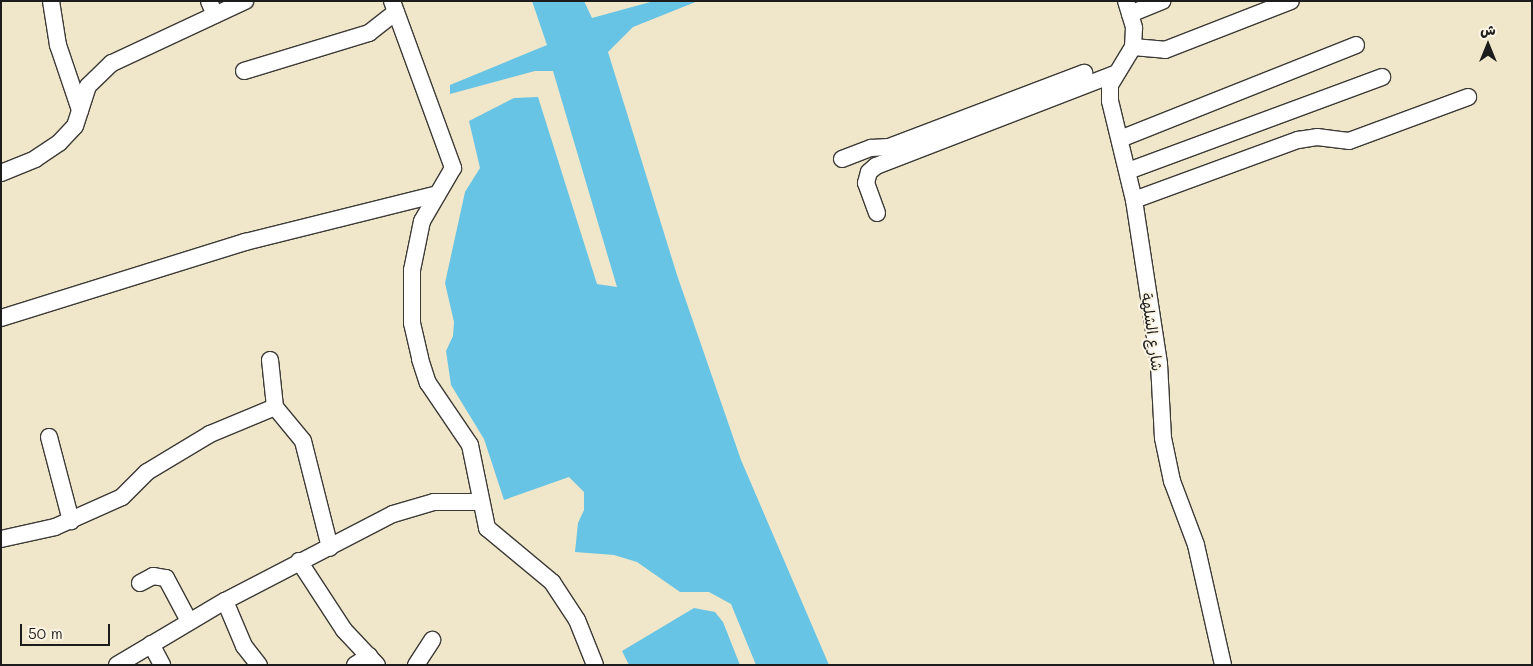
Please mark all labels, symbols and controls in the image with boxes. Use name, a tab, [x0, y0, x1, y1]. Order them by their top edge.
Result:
north arrow	[1463, 20, 1513, 70]
text: ش	[1480, 20, 1496, 39]
street label: شارع الشلهة	[1138, 292, 1166, 372]
scale bar	[22, 614, 112, 646]
text: 50 m	[28, 623, 63, 643]

